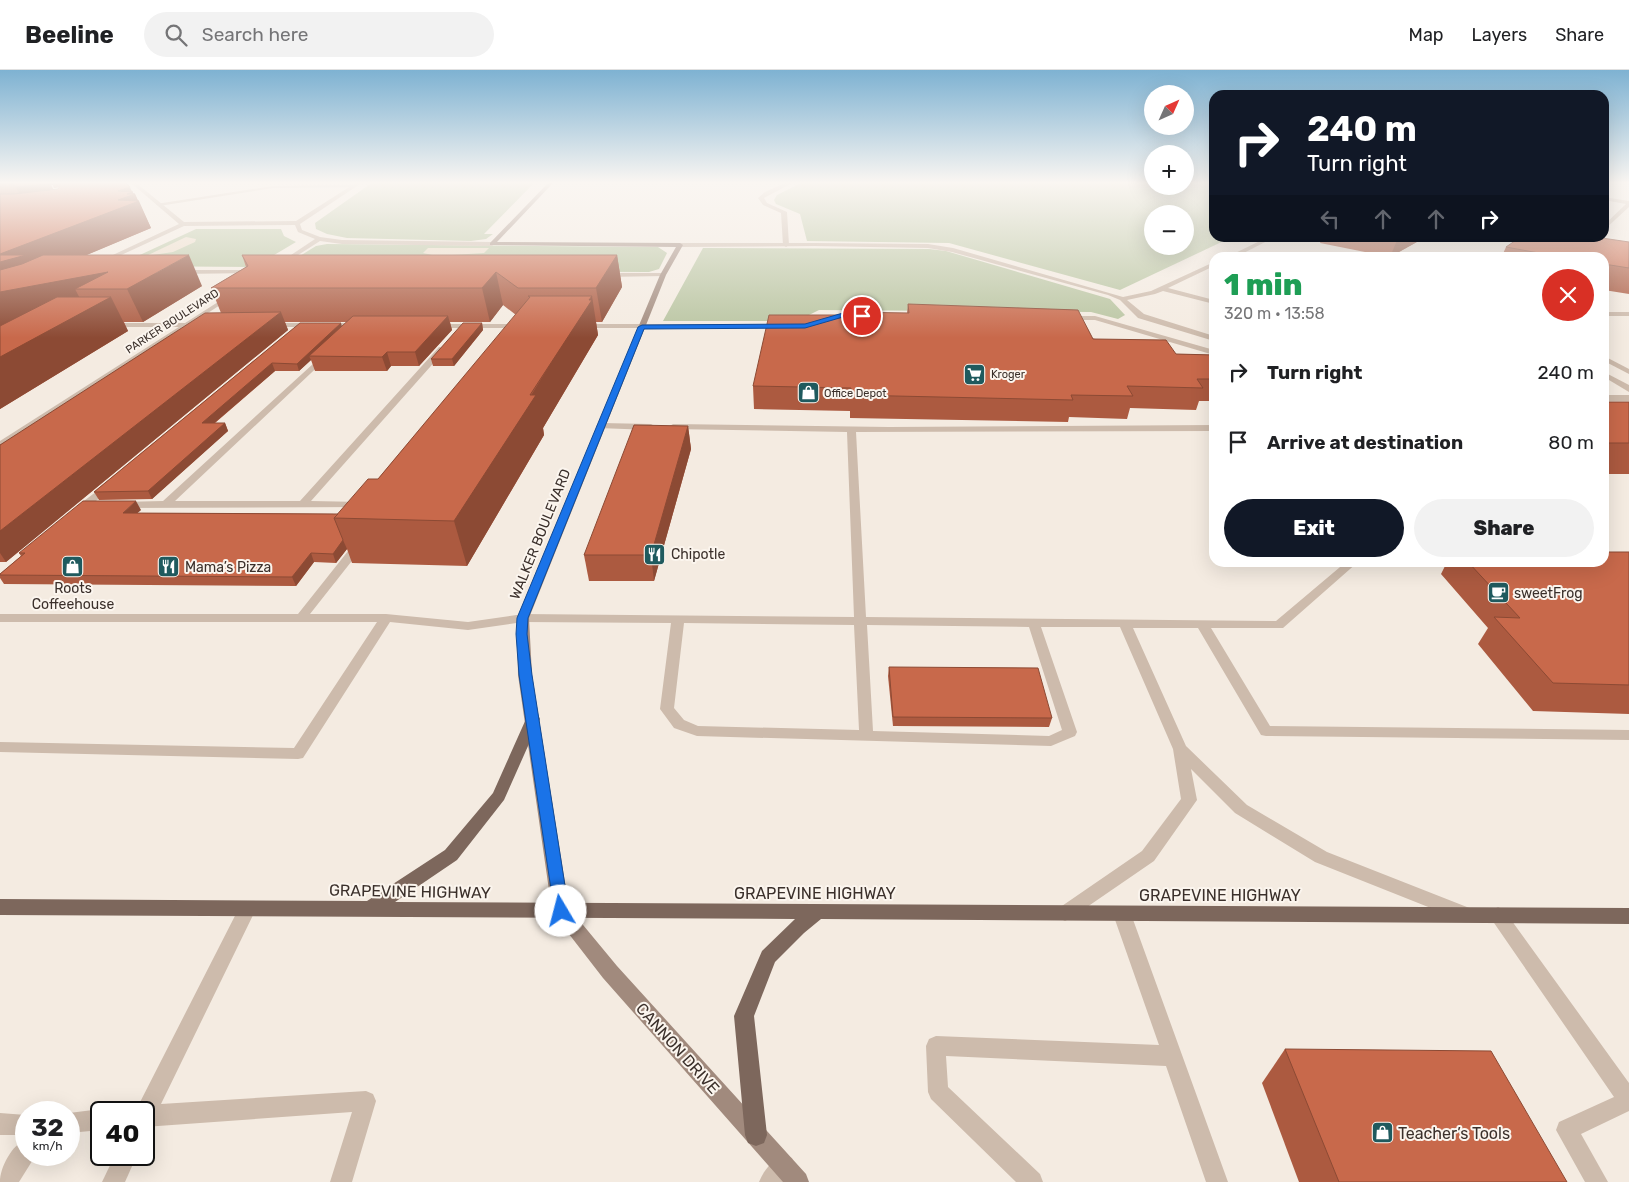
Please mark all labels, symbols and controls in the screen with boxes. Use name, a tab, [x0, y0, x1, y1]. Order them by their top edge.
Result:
search box	[144, 12, 494, 57]
text: Beeline	[25, 21, 114, 49]
icon: search	[162, 21, 190, 49]
text: Search here	[202, 23, 308, 46]
text: Map	[1409, 24, 1444, 46]
text: Layers	[1472, 24, 1527, 46]
text: Share	[1555, 24, 1604, 46]
north arrow	[1144, 85, 1194, 135]
map controls	[1144, 85, 1194, 255]
text: 240 m	[1307, 108, 1417, 150]
icon: right	[1224, 110, 1289, 175]
button: +	[1144, 145, 1194, 195]
text: Turn right	[1307, 150, 1407, 177]
button: −	[1144, 205, 1194, 255]
icon: left	[1316, 205, 1344, 233]
icon: ahead	[1369, 205, 1397, 233]
icon: ahead	[1422, 205, 1450, 233]
icon: right	[1475, 205, 1503, 233]
text: 1 min	[1224, 267, 1302, 303]
button: close	[1542, 269, 1594, 321]
street label: PARKER BOULEVARD	[123, 286, 221, 356]
pin	[841, 295, 883, 337]
icon: arrive	[848, 302, 876, 330]
text: 320 m · 13:58	[1224, 304, 1325, 323]
icon: right	[1224, 358, 1252, 386]
text: Turn right	[1267, 361, 1362, 384]
text: 240 m	[1538, 361, 1594, 384]
supermarket icon: Kroger	[963, 362, 987, 386]
place label: Kroger	[991, 368, 1026, 381]
shop icon: Office Depot	[796, 381, 820, 405]
place label: Office Depot	[824, 387, 887, 400]
icon: arrive	[1224, 428, 1252, 456]
text: Arrive at destination	[1267, 431, 1463, 454]
text: 80 m	[1548, 431, 1594, 454]
street label: WALKER BOULEVARD	[507, 466, 574, 602]
button: Exit	[1224, 499, 1404, 557]
button: Share	[1414, 499, 1594, 557]
restaurant icon: Chipotle	[643, 542, 667, 566]
place label: Chipotle	[671, 546, 725, 563]
shop icon: Roots Coffeehouse	[61, 554, 85, 578]
restaurant icon: Mama’s Pizza	[157, 555, 181, 579]
place label: Mama’s Pizza	[185, 559, 271, 576]
place label: Roots Coffeehouse	[32, 580, 114, 613]
cafe icon: sweetFrog	[1486, 581, 1510, 605]
place label: sweetFrog	[1514, 585, 1583, 602]
street label: GRAPEVINE HIGHWAY	[329, 881, 491, 902]
position arrow	[534, 884, 586, 936]
street label: GRAPEVINE HIGHWAY	[734, 884, 896, 903]
street label: GRAPEVINE HIGHWAY	[1139, 886, 1301, 905]
street label: CANNON DRIVE	[632, 999, 723, 1098]
speed limit sign: 40	[90, 1101, 155, 1166]
text: 32	[31, 1113, 64, 1142]
shop icon: Teacher’s Tools	[1370, 1121, 1394, 1145]
place label: Teacher’s Tools	[1398, 1124, 1510, 1143]
text: km/h	[33, 1139, 62, 1153]

